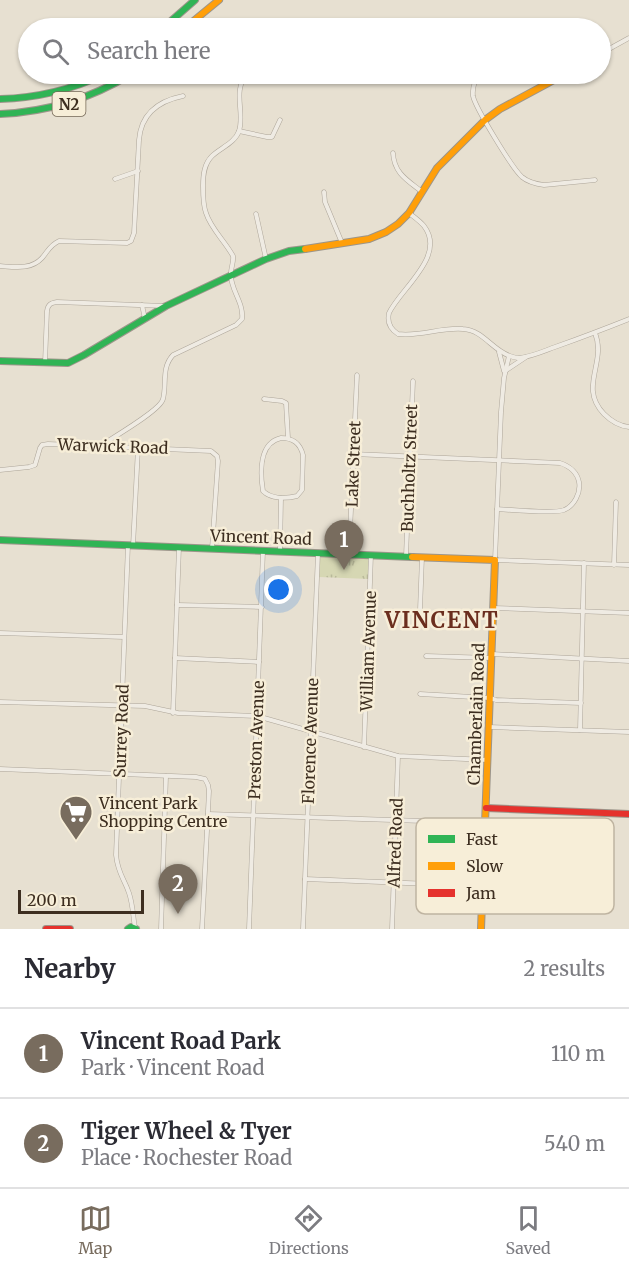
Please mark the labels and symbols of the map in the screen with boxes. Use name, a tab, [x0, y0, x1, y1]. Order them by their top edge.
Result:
road number: N2	[52, 92, 86, 116]
street label: Buchholtz Street	[397, 403, 421, 532]
street label: Lake Street	[341, 420, 365, 508]
street label: Warwick Road	[56, 434, 169, 458]
pin: 1	[324, 520, 364, 570]
street label: Vincent Road	[209, 525, 313, 549]
your location	[264, 575, 293, 604]
street label: William Avenue	[356, 590, 380, 713]
district label: VINCENT	[384, 606, 499, 634]
street label: Chamberlain Road	[464, 642, 488, 786]
street label: Florence Avenue	[298, 678, 322, 804]
street label: Preston Avenue	[244, 680, 268, 800]
street label: Surrey Road	[109, 684, 133, 778]
place label: Vincent Park Shopping Centre	[98, 793, 227, 831]
supermarket icon: Vincent Park Shopping Centre	[58, 794, 94, 841]
street label: Alfred Road	[383, 797, 407, 890]
legend	[416, 818, 614, 914]
text: Fast	[466, 829, 499, 849]
text: Slow	[466, 856, 504, 876]
pin: 2	[158, 864, 198, 914]
text: Jam	[465, 883, 496, 903]
scale bar	[18, 887, 144, 914]

